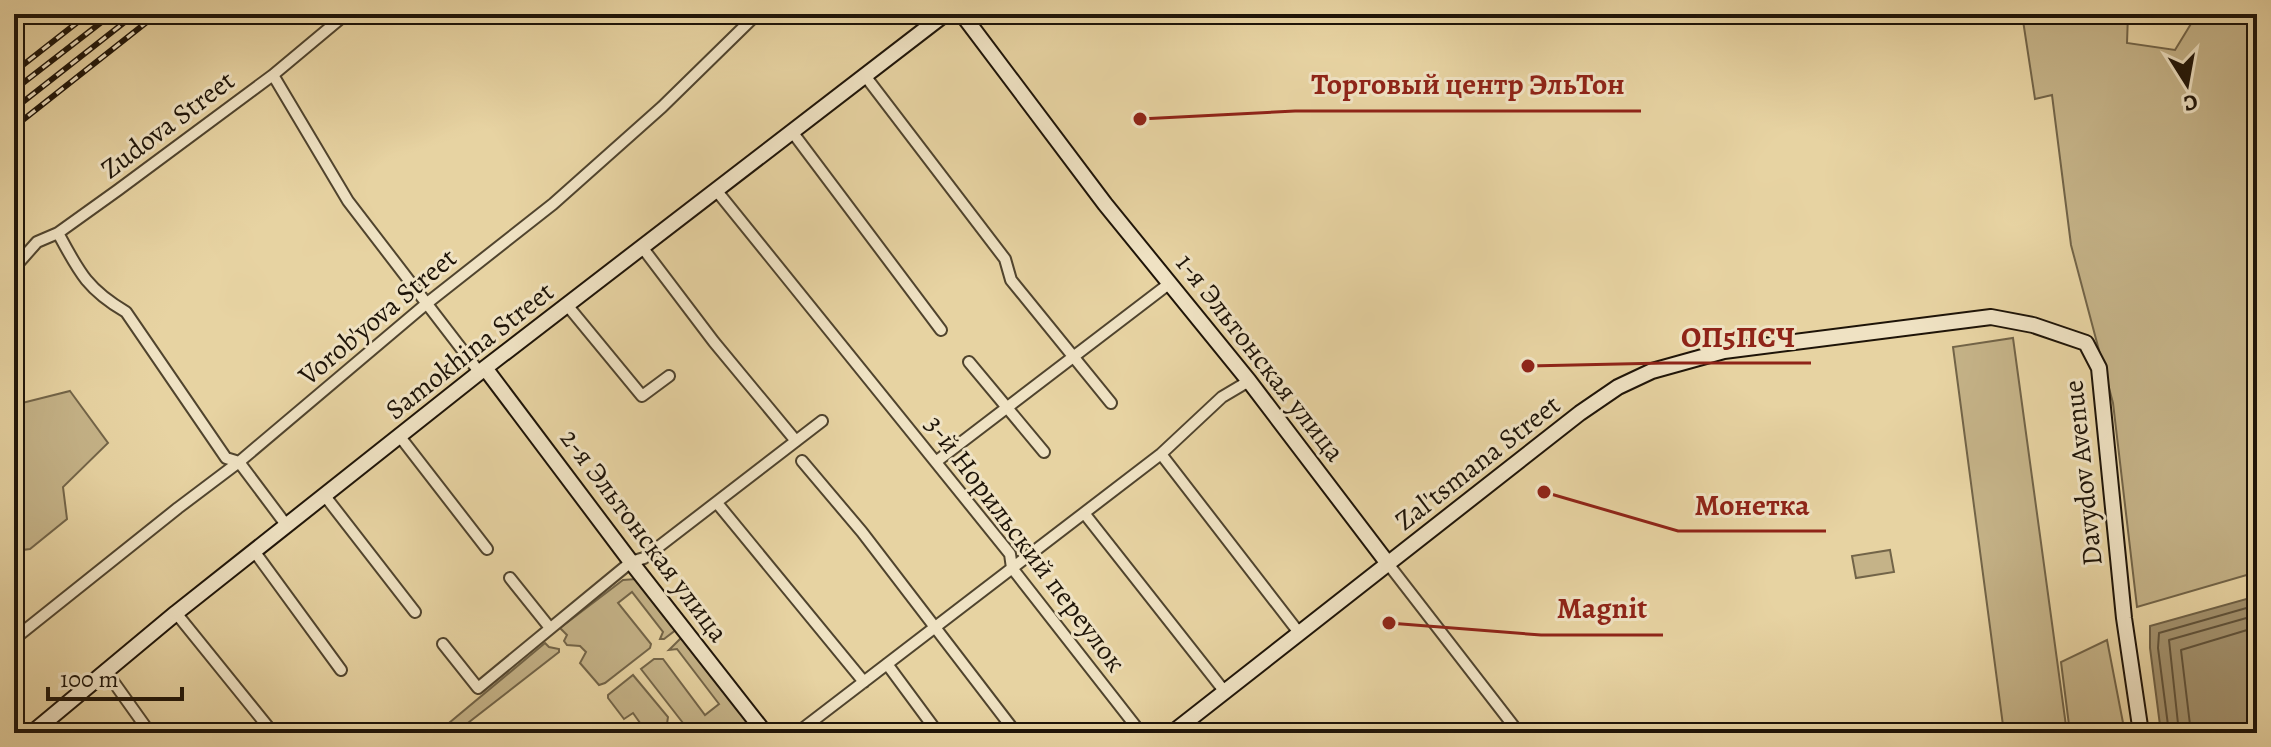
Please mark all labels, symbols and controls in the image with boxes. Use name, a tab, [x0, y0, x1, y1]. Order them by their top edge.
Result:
north arrow	[2147, 44, 2227, 124]
callout: Торговый центр ЭльТон	[1295, 57, 1641, 111]
street label: Zudova Street	[93, 62, 242, 188]
text: Торговый центр ЭльТон	[1311, 64, 1625, 104]
text: С	[2181, 87, 2200, 119]
street label: Vorob'yova Street	[290, 239, 465, 395]
street label: 1-я Эльтонская улица	[1167, 246, 1354, 470]
street label: Samokhina Street	[377, 273, 562, 429]
callout: ОП5ПСЧ	[1665, 309, 1811, 363]
text: ОП5ПСЧ	[1681, 317, 1795, 357]
street label: Davydov Avenue	[2054, 378, 2112, 568]
street label: Zal'tsmana Street	[1387, 386, 1568, 539]
street label: 3-й Норильский переулок	[916, 407, 1134, 680]
street label: 2-я Эльтонская улица	[551, 421, 737, 650]
callout: Монетка	[1678, 477, 1826, 531]
text: Монетка	[1694, 485, 1810, 525]
callout: Magnit	[1541, 581, 1663, 635]
text: Magnit	[1557, 588, 1647, 628]
scale bar	[48, 651, 182, 701]
text: 100 m	[60, 663, 119, 695]

